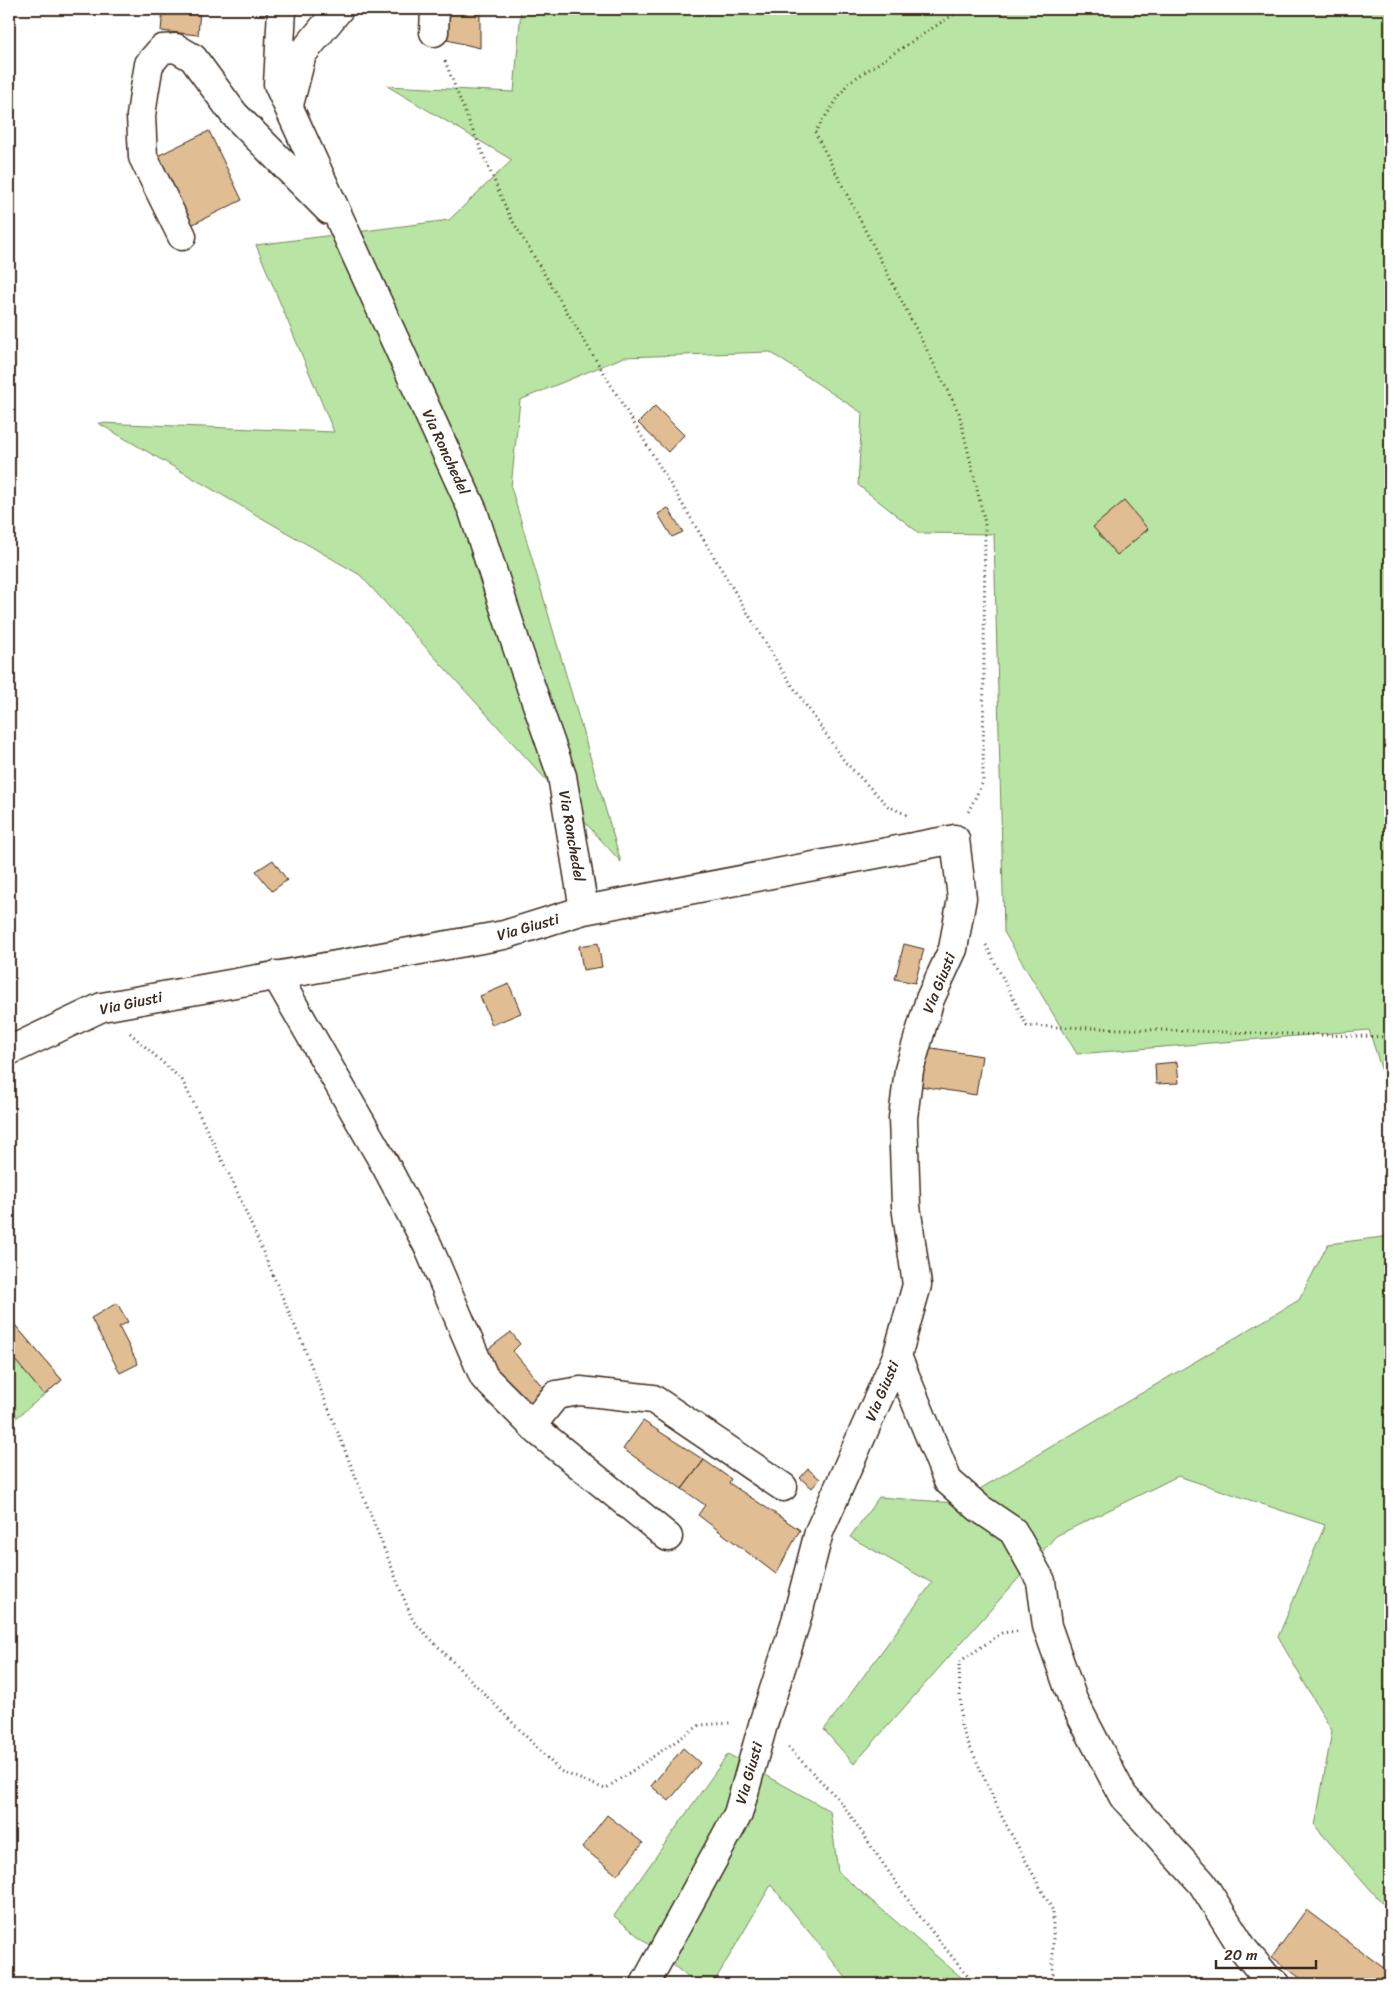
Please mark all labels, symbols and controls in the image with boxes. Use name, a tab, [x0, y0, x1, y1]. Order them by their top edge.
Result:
street label: Via Ronchedel	[415, 405, 478, 500]
street label: Via Ronchedel	[551, 788, 593, 884]
street label: Via Giusti	[494, 906, 563, 948]
street label: Via Giusti	[915, 948, 963, 1017]
street label: Via Giusti	[97, 983, 166, 1022]
street label: Via Giusti	[858, 1356, 907, 1425]
street label: Via Giusti	[728, 1738, 770, 1807]
scale bar	[1216, 1938, 1316, 1970]
text: 20 m	[1224, 1942, 1258, 1968]

